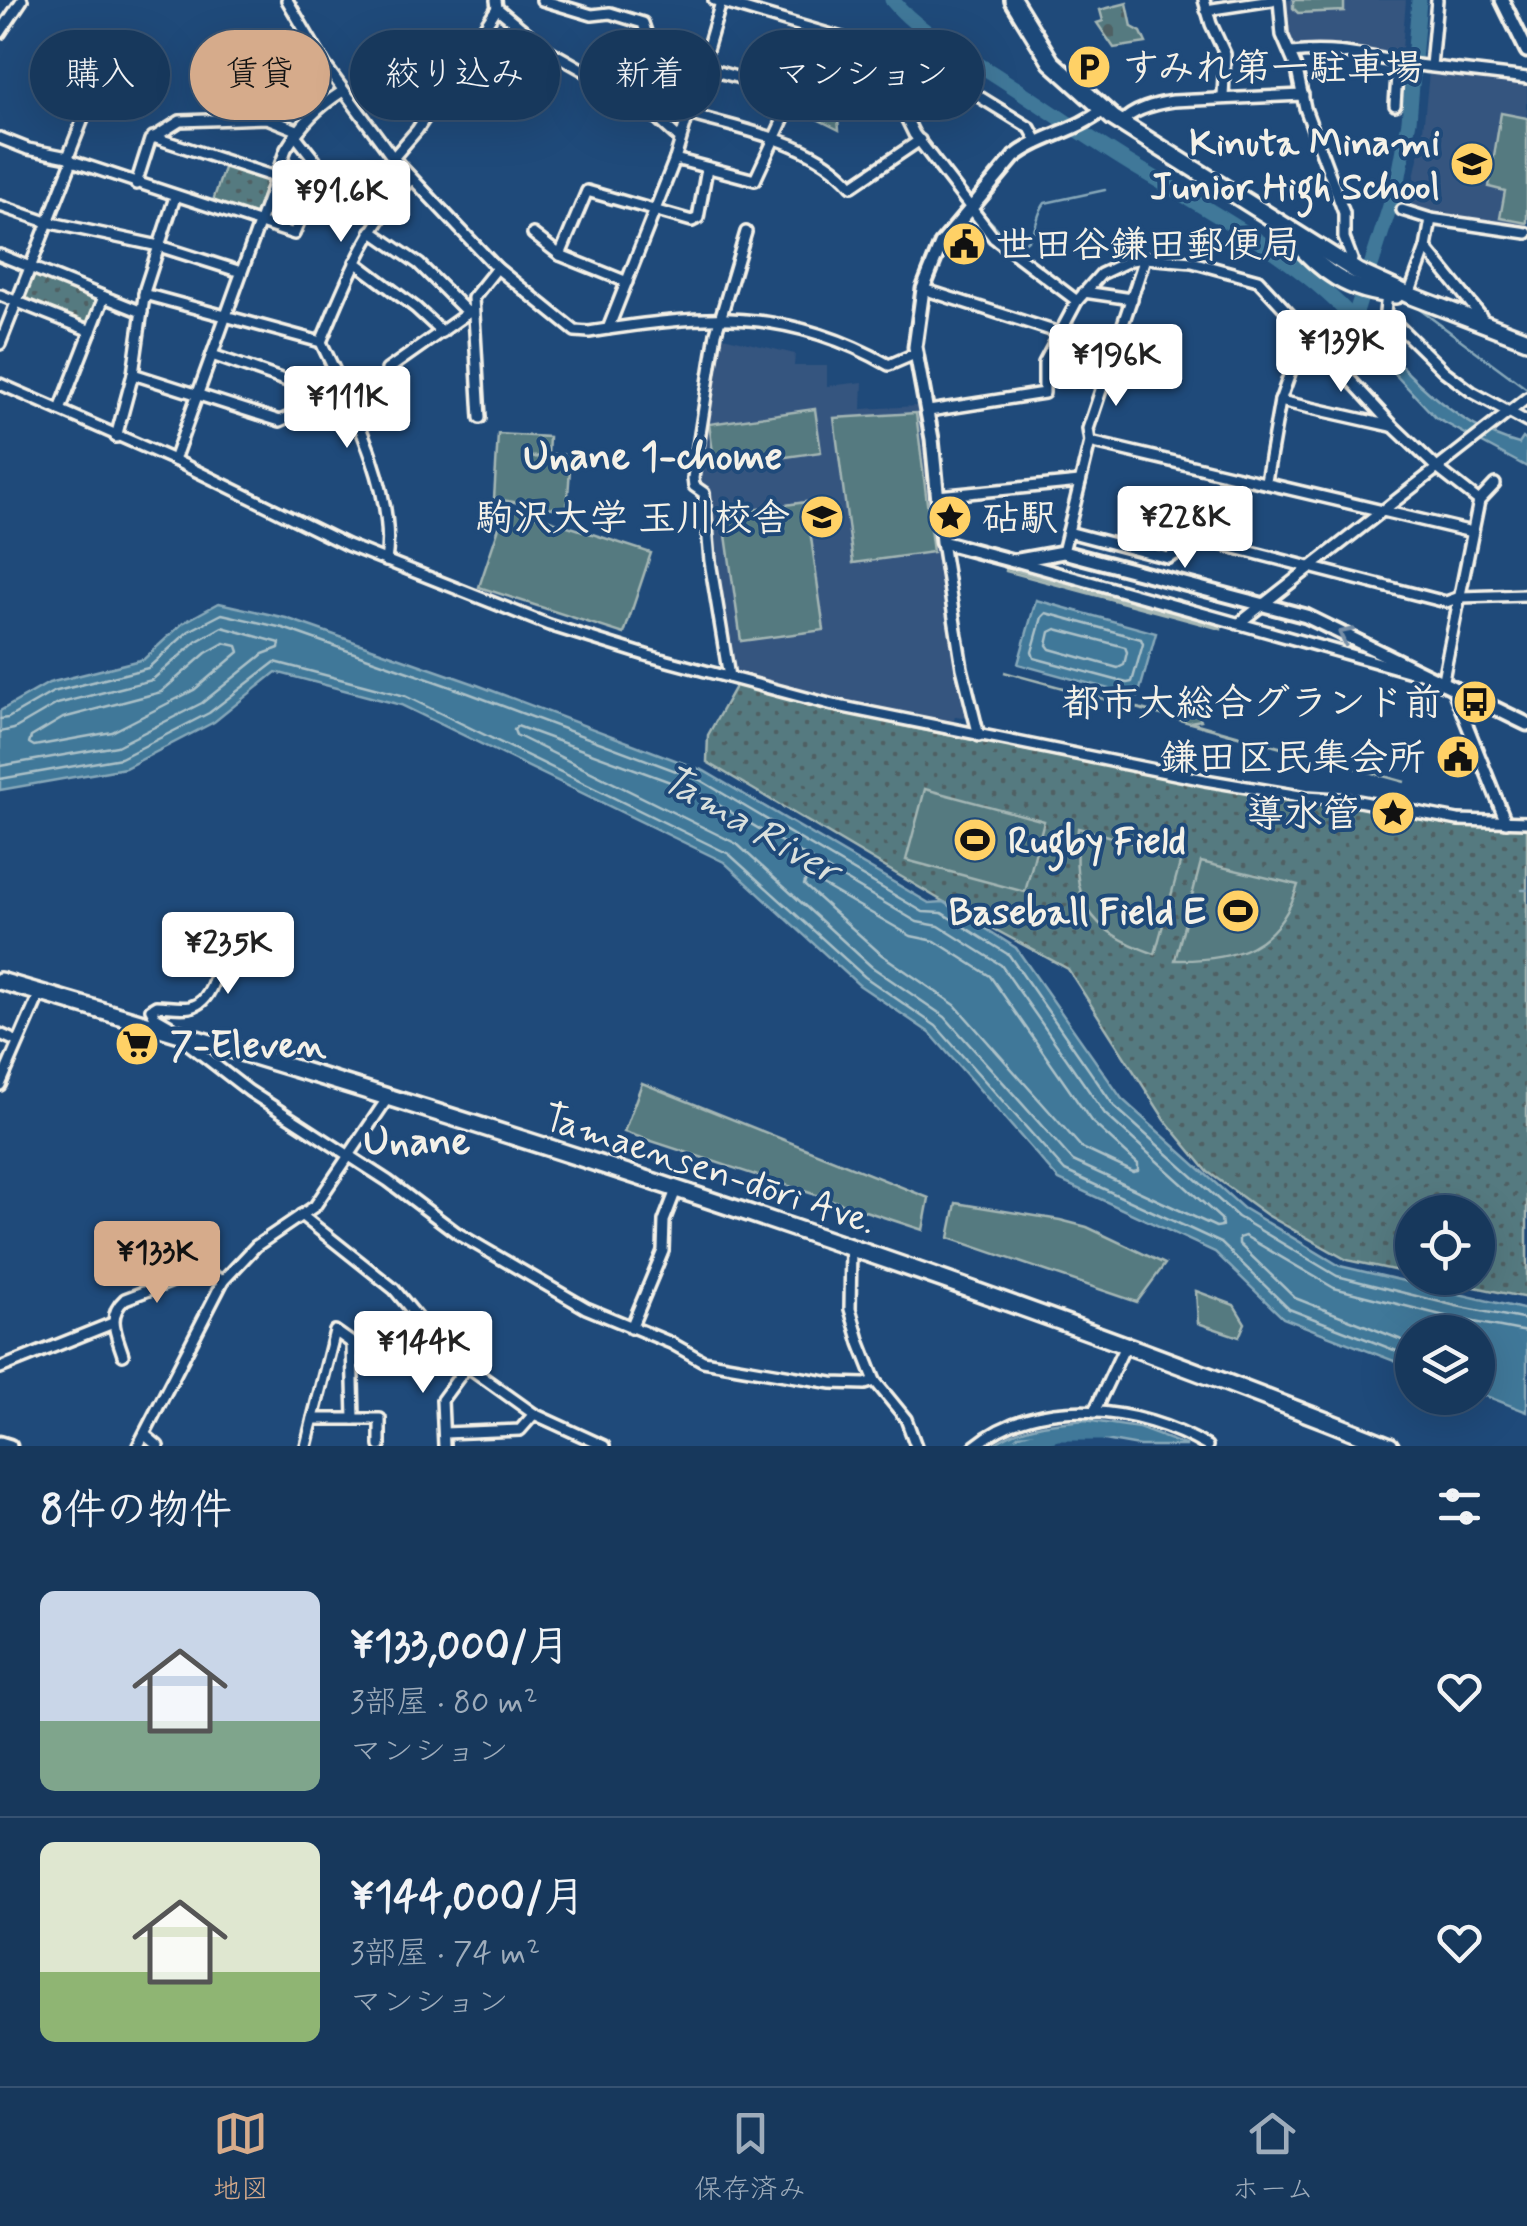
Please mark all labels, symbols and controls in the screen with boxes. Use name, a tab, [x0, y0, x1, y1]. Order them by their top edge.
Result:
chip: 購入	[30, 30, 170, 120]
chip: 賃貸	[190, 30, 330, 120]
chip: 絞り込み	[350, 30, 560, 120]
chip: 新着	[580, 30, 720, 120]
chip: マンション	[740, 30, 984, 120]
parking icon: すみれ第一駐車場	[1066, 44, 1112, 90]
place label: すみれ第一駐車場	[1122, 45, 1423, 94]
place label: Kinuta Minami Junior High School	[1150, 120, 1440, 218]
school or university icon: Kinuta Minami Junior High School	[1449, 141, 1495, 187]
pin: ¥91.6K	[260, 160, 422, 245]
text: ¥91.6K	[294, 171, 388, 213]
public building icon: 世田谷鎌田郵便局	[941, 221, 987, 267]
place label: 世田谷鎌田郵便局	[996, 222, 1300, 271]
pin: ¥139K	[1271, 310, 1411, 395]
text: ¥139K	[1298, 321, 1384, 363]
pin: ¥196K	[1046, 324, 1186, 409]
text: ¥196K	[1071, 335, 1161, 377]
pin: ¥111K	[277, 366, 417, 451]
text: ¥111K	[306, 377, 388, 419]
district label: Unane 1-chome	[523, 432, 783, 484]
pin: ¥228K	[1115, 486, 1255, 571]
school or university icon: 駒沢大学 玉川校舎	[799, 494, 845, 540]
place icon: 砧駅	[927, 494, 973, 540]
place label: 駒沢大学 玉川校舎	[476, 495, 790, 544]
place label: 砧駅	[982, 495, 1058, 544]
text: ¥228K	[1140, 497, 1230, 539]
one-way arrow	[1338, 627, 1356, 647]
bus stop icon: 都市大総合グランド前	[1452, 679, 1498, 725]
place label: 都市大総合グランド前	[1062, 680, 1442, 729]
public building icon: 鎌田区民集会所	[1435, 734, 1481, 780]
place label: 鎌田区民集会所	[1160, 735, 1426, 784]
water label: Tama River	[651, 754, 853, 900]
place icon: 導水管	[1370, 790, 1416, 836]
place label: 導水管	[1246, 791, 1360, 840]
sports icon: Rugby Field	[952, 817, 998, 863]
place label: Rugby Field	[1008, 818, 1186, 872]
sports icon: Baseball Field E	[1215, 888, 1261, 934]
place label: Baseball Field E	[949, 889, 1206, 938]
pin: ¥235K	[158, 912, 298, 997]
text: ¥235K	[184, 923, 272, 965]
supermarket icon: 7-Eleven	[114, 1021, 160, 1067]
place label: 7-Eleven	[170, 1022, 326, 1071]
street label: Tamaensen-dōri Ave.	[537, 1094, 882, 1247]
district label: Unane	[364, 1117, 471, 1169]
map controls	[1395, 1195, 1495, 1415]
button: locate	[1395, 1195, 1495, 1295]
pin: ¥133K	[87, 1221, 227, 1306]
text: ¥133K	[116, 1232, 198, 1274]
pin: ¥144K	[353, 1311, 493, 1396]
button: layers	[1395, 1315, 1495, 1415]
text: ¥144K	[376, 1322, 470, 1364]
icon: filters	[1432, 1479, 1487, 1534]
text: 8件の物件	[40, 1484, 232, 1539]
text: ¥133,000/月	[350, 1620, 570, 1675]
icon: home	[120, 1631, 240, 1751]
icon: heart	[1432, 1664, 1487, 1719]
text: 3部屋 · 80 m²	[350, 1682, 538, 1724]
text: マンション	[350, 1731, 509, 1773]
text: ¥144,000/月	[350, 1871, 585, 1926]
icon: home	[120, 1882, 240, 2002]
icon: heart	[1432, 1915, 1487, 1970]
text: 3部屋 · 74 m²	[350, 1933, 540, 1975]
text: マンション	[350, 1982, 509, 2024]
tab: 地図	[213, 2106, 269, 2209]
tab: 保存済み	[694, 2106, 806, 2209]
tab: ホーム	[1231, 2106, 1314, 2209]

